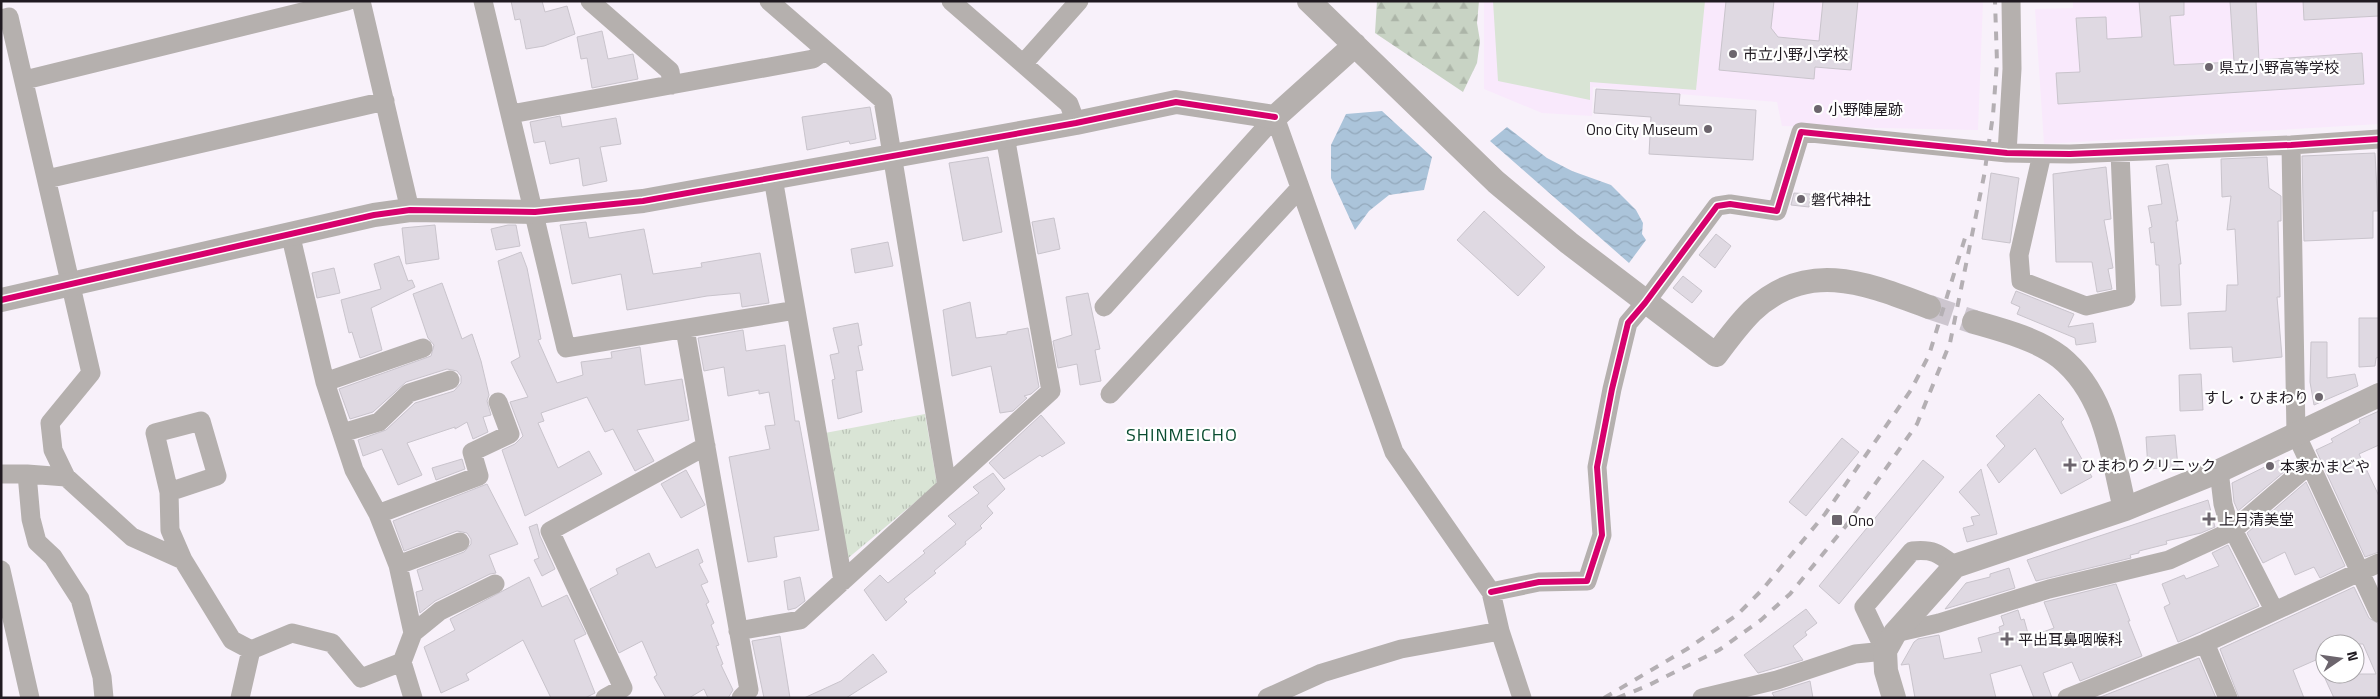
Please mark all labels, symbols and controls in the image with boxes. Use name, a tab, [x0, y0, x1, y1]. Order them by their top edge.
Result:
place label: 市立小野小学校	[1743, 43, 1848, 66]
marker: 市立小野小学校	[1727, 48, 1739, 60]
place label: 県立小野高等学校	[2219, 56, 2339, 79]
marker: 県立小野高等学校	[2203, 61, 2215, 73]
place label: 小野陣屋跡	[1828, 98, 1903, 121]
marker: 小野陣屋跡	[1812, 103, 1824, 115]
place label: Ono City Museum	[1586, 118, 1698, 141]
marker: Ono City Museum	[1702, 123, 1714, 135]
place label: 磐代神社	[1811, 188, 1871, 211]
marker: 磐代神社	[1795, 193, 1807, 205]
place label: すし・ひまわり	[2204, 386, 2309, 409]
marker: すし・ひまわり	[2313, 391, 2325, 403]
district label: SHINMEICHO	[1126, 421, 1238, 448]
place label: ひまわりクリニック	[2081, 454, 2216, 477]
place label: 本家かまどや	[2280, 455, 2370, 478]
marker: ひまわりクリニック	[2063, 458, 2077, 472]
marker: 本家かまどや	[2264, 460, 2276, 472]
place label: 上月清美堂	[2219, 508, 2294, 531]
place label: Ono	[1848, 509, 1874, 532]
marker: Ono	[1830, 513, 1844, 527]
marker: 上月清美堂	[2203, 513, 2215, 525]
place label: 平出耳鼻咽喉科	[2018, 628, 2123, 651]
marker: 平出耳鼻咽喉科	[2000, 632, 2014, 646]
north arrow	[2315, 634, 2365, 684]
text: N	[2342, 649, 2364, 663]

